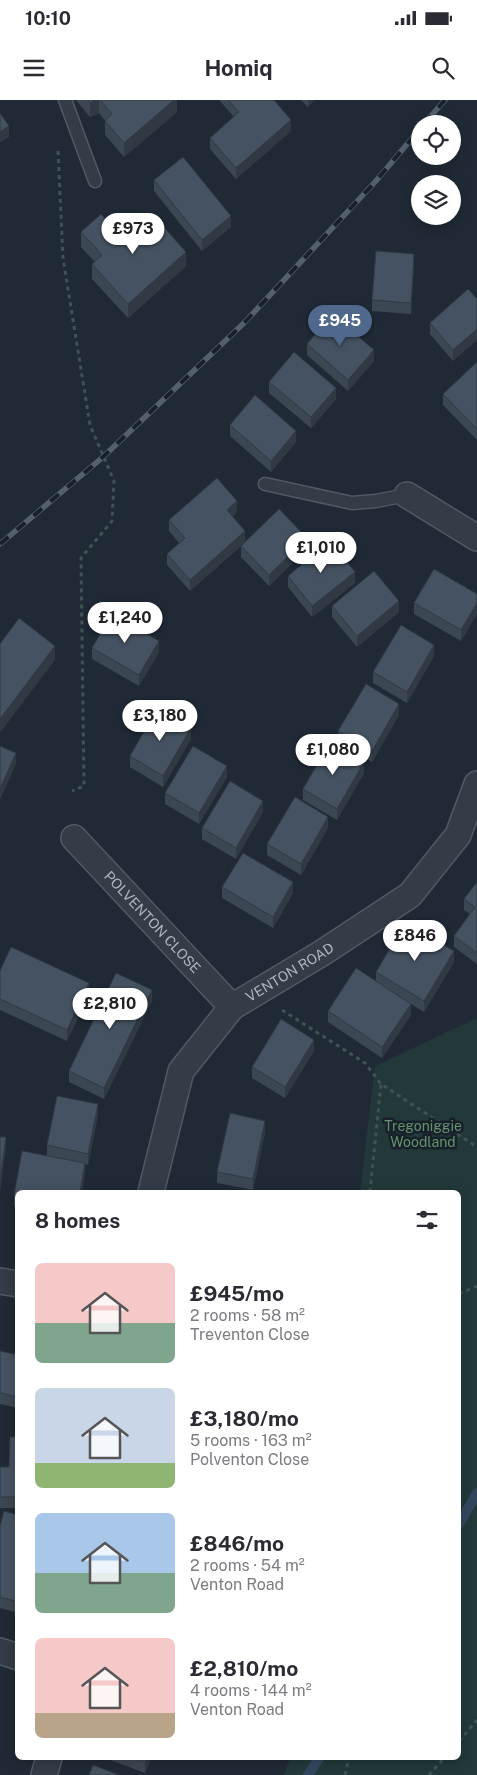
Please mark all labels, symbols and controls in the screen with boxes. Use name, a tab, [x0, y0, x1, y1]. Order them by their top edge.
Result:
text: 10:10	[25, 7, 71, 29]
icon: menu	[20, 54, 48, 82]
icon: search	[429, 54, 457, 82]
text: Homiq	[204, 55, 273, 81]
map controls	[411, 115, 461, 225]
button: locate	[411, 115, 461, 165]
button: layers	[411, 175, 461, 225]
pin: £973	[103, 212, 163, 255]
text: £973	[112, 219, 154, 238]
pin: £945	[310, 304, 370, 347]
text: £945	[319, 311, 361, 330]
pin: £1,010	[280, 532, 362, 574]
text: £1,010	[296, 538, 346, 557]
pin: £1,240	[84, 602, 166, 644]
text: £1,240	[99, 608, 151, 627]
pin: £3,180	[119, 700, 201, 742]
text: £3,180	[133, 706, 187, 725]
pin: £1,080	[292, 734, 374, 776]
text: £1,080	[307, 740, 359, 759]
street label: POLVENTON CLOSE	[101, 868, 204, 976]
pin: £846	[385, 920, 445, 962]
text: £846	[394, 926, 436, 945]
street label: VENTON ROAD	[243, 939, 337, 1005]
pin: £2,810	[69, 988, 151, 1030]
text: £2,810	[84, 994, 136, 1013]
park label: Tregoniggie Woodland	[384, 1118, 462, 1150]
icon: filters	[413, 1206, 441, 1234]
text: 8 homes	[35, 1208, 120, 1233]
text: £945/mo	[190, 1281, 284, 1306]
icon: home	[75, 1283, 135, 1343]
text: 2 rooms · 58 m²	[190, 1306, 305, 1325]
text: Treventon Close	[190, 1325, 310, 1344]
text: £3,180/mo	[190, 1406, 299, 1431]
icon: home	[75, 1408, 135, 1468]
text: 5 rooms · 163 m²	[190, 1431, 312, 1450]
text: Polventon Close	[190, 1450, 309, 1469]
text: £846/mo	[190, 1531, 284, 1556]
icon: home	[75, 1533, 135, 1593]
text: 2 rooms · 54 m²	[190, 1556, 305, 1575]
text: Venton Road	[190, 1575, 284, 1594]
text: £2,810/mo	[190, 1656, 298, 1681]
icon: home	[75, 1658, 135, 1718]
text: 4 rooms · 144 m²	[190, 1681, 312, 1700]
text: Venton Road	[190, 1700, 284, 1719]

